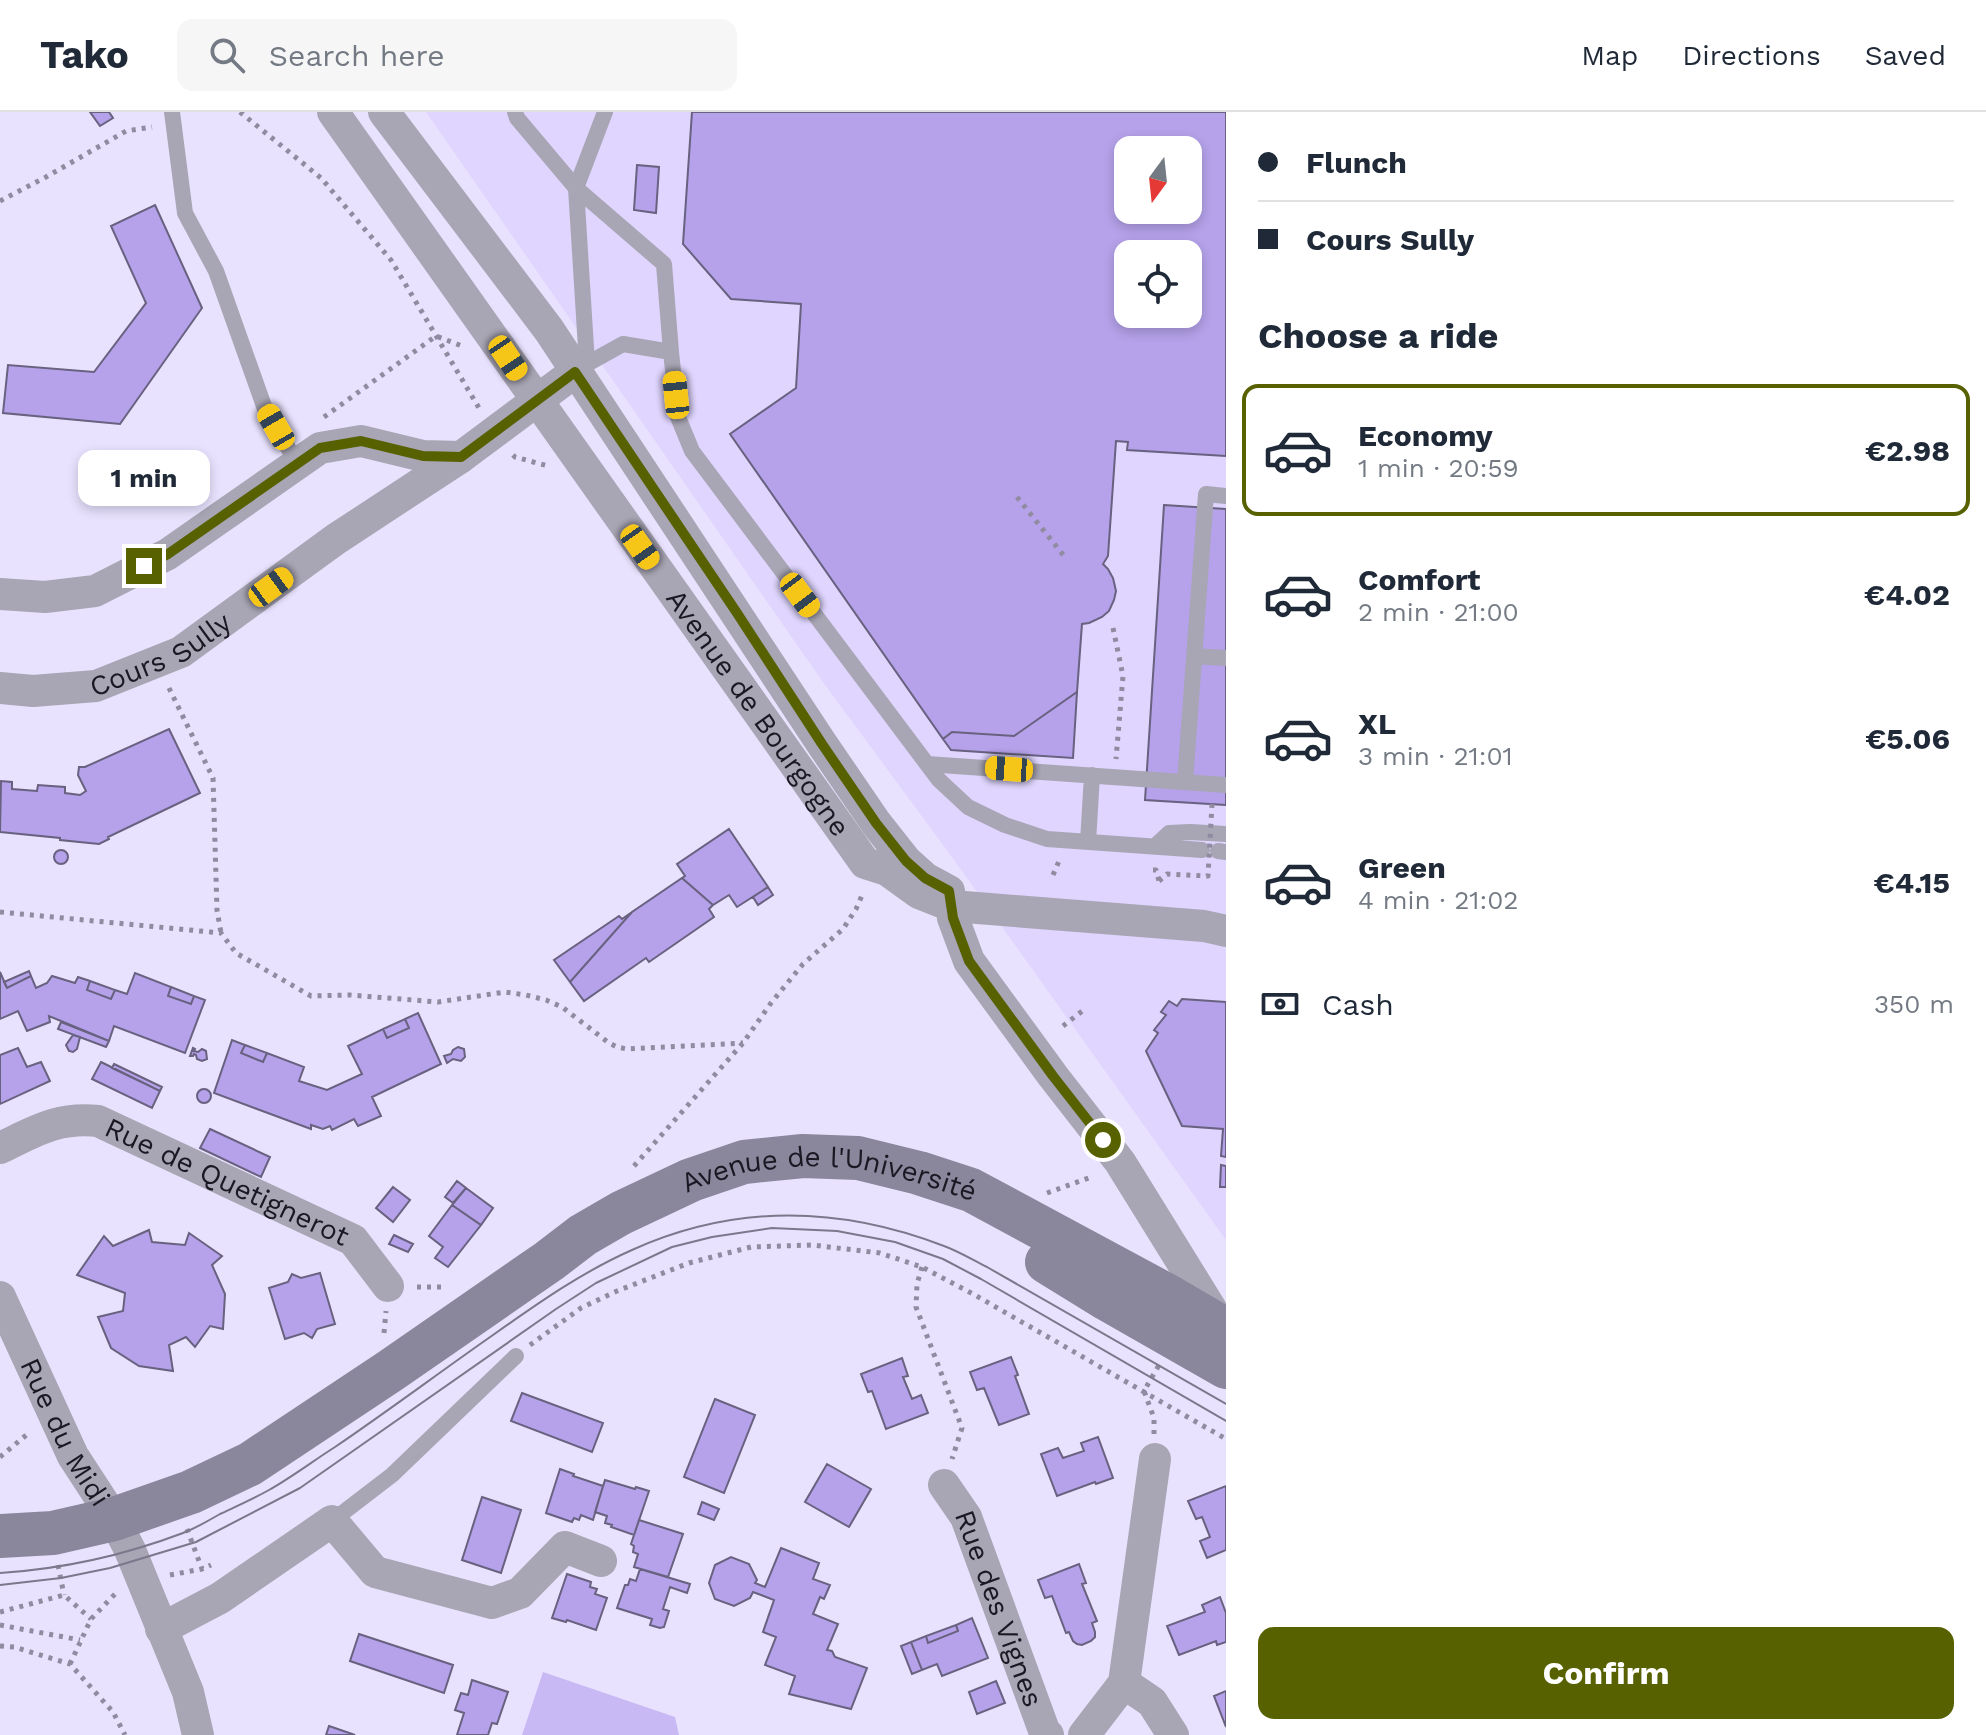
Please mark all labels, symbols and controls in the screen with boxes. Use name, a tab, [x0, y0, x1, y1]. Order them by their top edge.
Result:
search box	[177, 19, 737, 91]
text: Tako	[40, 33, 129, 77]
icon: search	[205, 33, 249, 77]
text: Search here	[269, 38, 445, 73]
text: Map	[1581, 39, 1638, 72]
text: Directions	[1682, 39, 1821, 72]
text: Saved	[1865, 39, 1946, 72]
north arrow	[1114, 136, 1202, 224]
map controls	[1114, 136, 1202, 328]
text: Flunch	[1306, 145, 1407, 180]
text: Cours Sully	[1306, 222, 1474, 257]
button: locate	[1114, 240, 1202, 328]
text: Choose a ride	[1258, 315, 1498, 357]
car	[485, 331, 531, 385]
car	[662, 370, 690, 420]
car	[254, 400, 298, 454]
icon: car	[1262, 414, 1334, 486]
text: Economy	[1358, 418, 1493, 453]
text: €2.98	[1865, 433, 1950, 468]
callout: 1 min	[78, 450, 210, 506]
text: 1 min · 20:59	[1358, 453, 1519, 483]
text: 1 min	[111, 463, 177, 493]
car	[616, 520, 664, 574]
route end	[126, 548, 162, 584]
icon: car	[1262, 558, 1334, 630]
text: Comfort	[1358, 562, 1480, 597]
car	[245, 563, 297, 611]
car	[776, 569, 824, 621]
text: €4.02	[1864, 577, 1950, 612]
street label: Avenue de Bourgogne	[660, 583, 857, 843]
text: 2 min · 21:00	[1358, 597, 1519, 627]
street label: Cours Sully	[85, 605, 238, 703]
icon: car	[1262, 702, 1334, 774]
text: XL	[1358, 706, 1396, 741]
text: €5.06	[1865, 721, 1950, 756]
text: 3 min · 21:01	[1358, 741, 1513, 771]
car	[984, 755, 1034, 783]
icon: car	[1262, 846, 1334, 918]
text: Green	[1358, 850, 1446, 885]
text: €4.15	[1874, 865, 1950, 900]
text: 4 min · 21:02	[1358, 885, 1518, 915]
icon: cash	[1258, 982, 1302, 1026]
text: Cash	[1322, 987, 1394, 1022]
text: 350 m	[1874, 989, 1954, 1019]
street label: Rue de Quetignerot	[100, 1110, 355, 1253]
route start	[1085, 1122, 1121, 1158]
street label: Avenue de l'Université	[675, 1139, 981, 1207]
street label: Rue du Midi	[14, 1353, 117, 1512]
street label: Rue des Vignes	[948, 1505, 1050, 1711]
button: Confirm	[1258, 1627, 1954, 1719]

